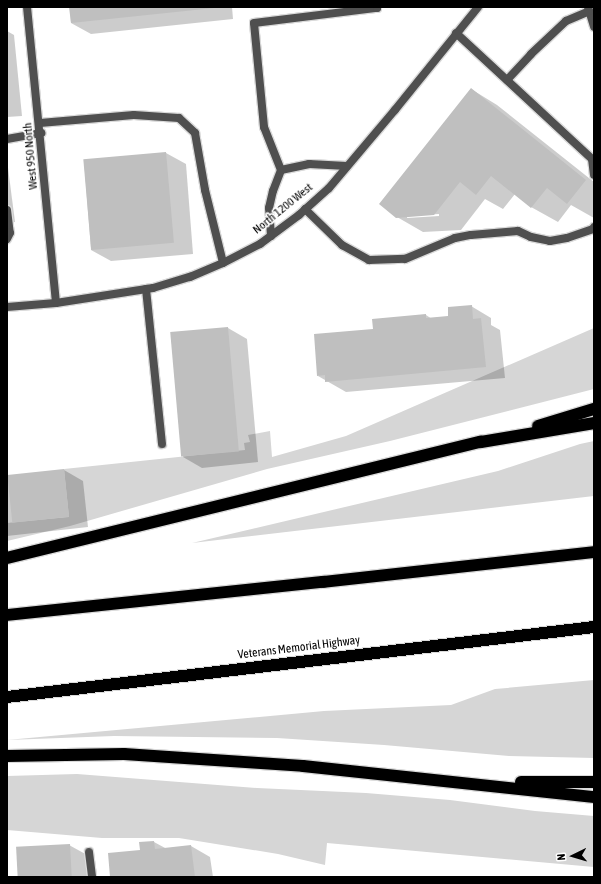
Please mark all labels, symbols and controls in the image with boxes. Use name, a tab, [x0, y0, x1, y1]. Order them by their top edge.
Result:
street label: West 950 North	[21, 122, 41, 190]
street label: North 1200 West	[250, 181, 316, 237]
street label: Veterans Memorial Highway	[237, 633, 361, 663]
north arrow	[553, 836, 593, 876]
text: N	[555, 853, 567, 861]

